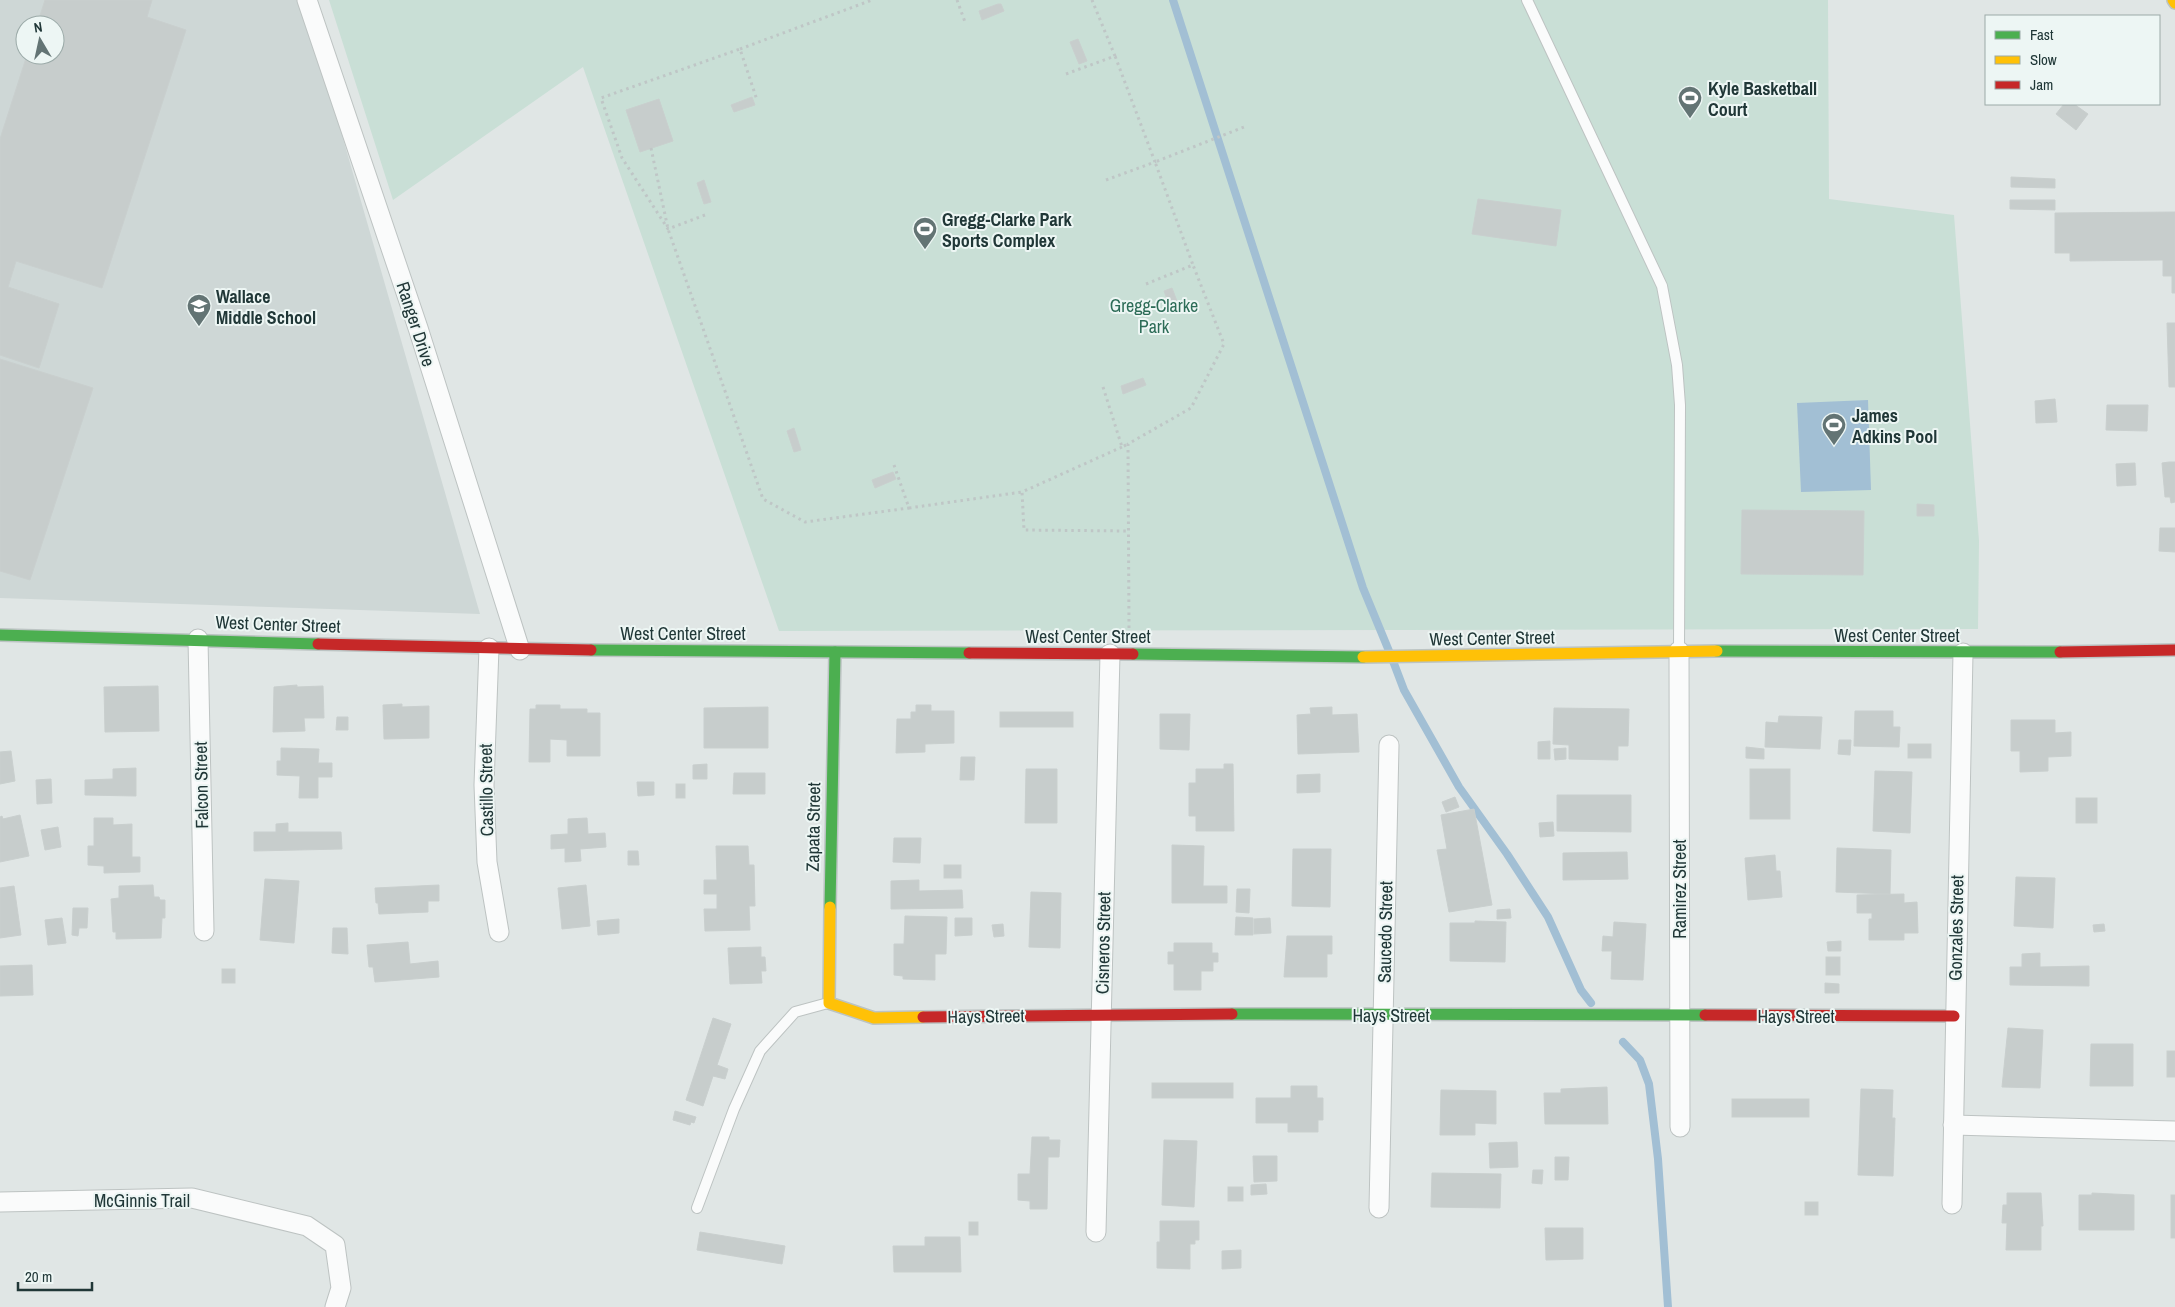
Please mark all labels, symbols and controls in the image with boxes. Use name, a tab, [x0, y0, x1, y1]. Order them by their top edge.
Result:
north arrow	[15, 15, 65, 65]
legend	[1985, 15, 2160, 105]
text: N	[32, 18, 43, 37]
text: Fast	[2030, 24, 2054, 45]
text: Slow	[2030, 49, 2057, 70]
text: Jam	[2030, 74, 2053, 95]
place label: Kyle Basketball Court	[1708, 76, 1817, 122]
sports icon: Kyle Basketball Court	[1677, 85, 1703, 119]
place label: Gregg-Clarke Park Sports Complex	[942, 207, 1072, 253]
sports icon: Gregg-Clarke Park Sports Complex	[912, 216, 938, 250]
street label: Ranger Drive	[391, 278, 441, 370]
place label: Wallace Middle School	[216, 284, 316, 330]
school or university icon: Wallace Middle School	[186, 293, 212, 327]
park label: Gregg-Clarke Park	[1110, 293, 1198, 339]
place label: James Adkins Pool	[1852, 403, 1937, 449]
sports icon: James Adkins Pool	[1821, 412, 1847, 446]
street label: West Center Street	[215, 609, 341, 639]
street label: West Center Street	[620, 621, 746, 646]
street label: West Center Street	[1834, 623, 1960, 648]
street label: West Center Street	[1025, 624, 1151, 649]
street label: West Center Street	[1429, 624, 1555, 652]
street label: Falcon Street	[188, 741, 214, 829]
street label: Castillo Street	[473, 743, 499, 837]
street label: Zapata Street	[800, 782, 826, 872]
street label: Ramirez Street	[1667, 839, 1692, 939]
street label: Gonzales Street	[1943, 875, 1969, 981]
street label: Saucedo Street	[1372, 881, 1398, 983]
street label: Cisneros Street	[1090, 892, 1116, 994]
street label: Hays Street	[947, 1003, 1025, 1029]
street label: Hays Street	[1352, 1003, 1430, 1028]
street label: Hays Street	[1757, 1004, 1835, 1029]
street label: McGinnis Trail	[94, 1188, 190, 1213]
scale bar	[18, 1260, 91, 1292]
text: 20 m	[25, 1266, 52, 1287]

